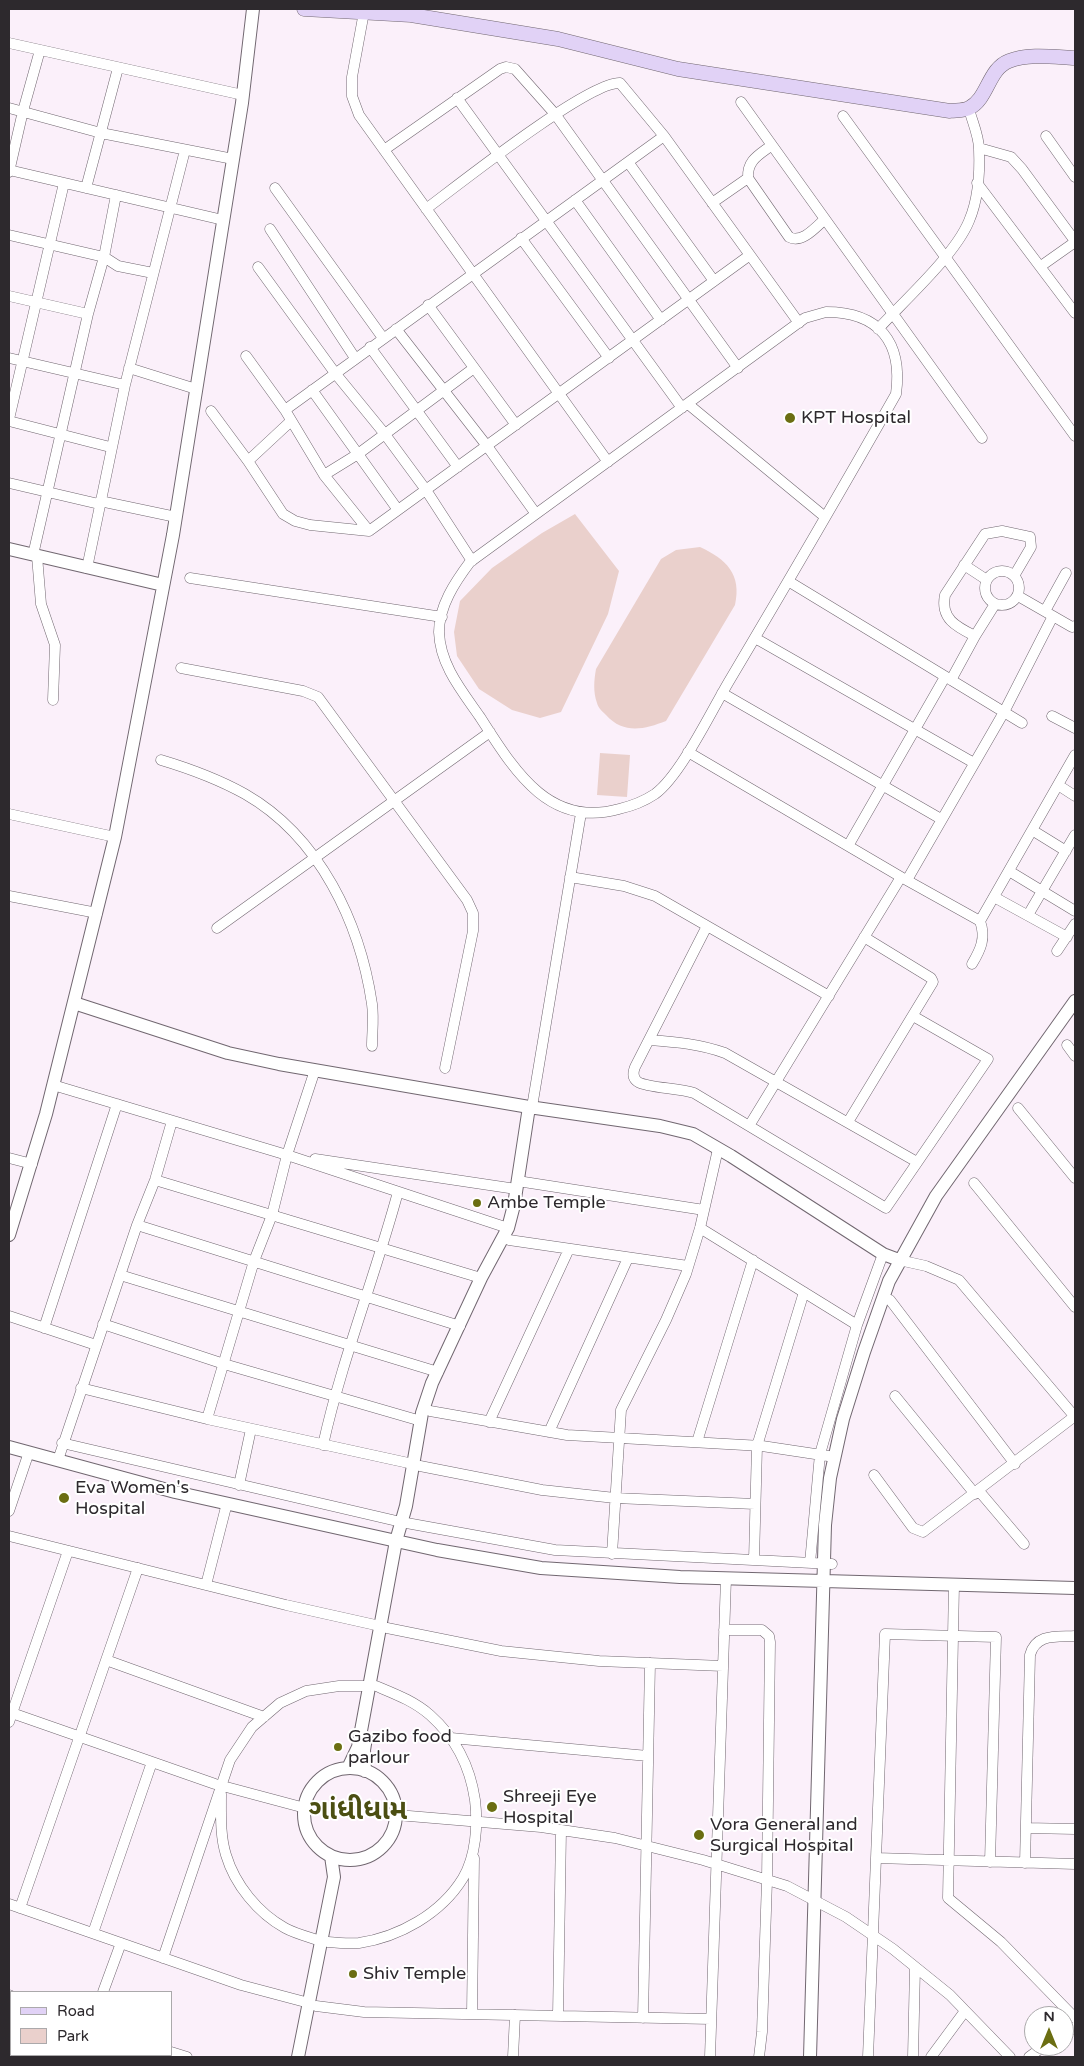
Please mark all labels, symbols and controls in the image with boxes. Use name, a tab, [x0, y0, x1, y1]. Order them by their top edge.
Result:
place label: KPT Hospital	[801, 407, 911, 429]
marker: KPT Hospital	[783, 411, 797, 425]
place label: Ambe Temple	[487, 1192, 606, 1214]
marker: Ambe Temple	[471, 1197, 483, 1209]
place label: Eva Women's Hospital	[75, 1477, 189, 1520]
marker: Eva Women's Hospital	[57, 1491, 71, 1505]
place label: Gazibo food parlour	[348, 1726, 452, 1768]
marker: Gazibo food parlour	[332, 1741, 344, 1753]
place label: Shreeji Eye Hospital	[503, 1786, 597, 1828]
district label: ગાંધીધામ	[309, 1795, 407, 1829]
marker: Shreeji Eye Hospital	[485, 1800, 499, 1814]
place label: Vora General and Surgical Hospital	[710, 1814, 858, 1856]
marker: Vora General and Surgical Hospital	[692, 1828, 706, 1842]
place label: Shiv Temple	[363, 1963, 466, 1985]
marker: Shiv Temple	[347, 1968, 359, 1980]
legend	[10, 1991, 172, 2056]
text: Road	[57, 2002, 95, 2020]
north arrow	[1024, 2006, 1074, 2056]
text: N	[1043, 2008, 1055, 2025]
text: Park	[57, 2027, 89, 2045]

